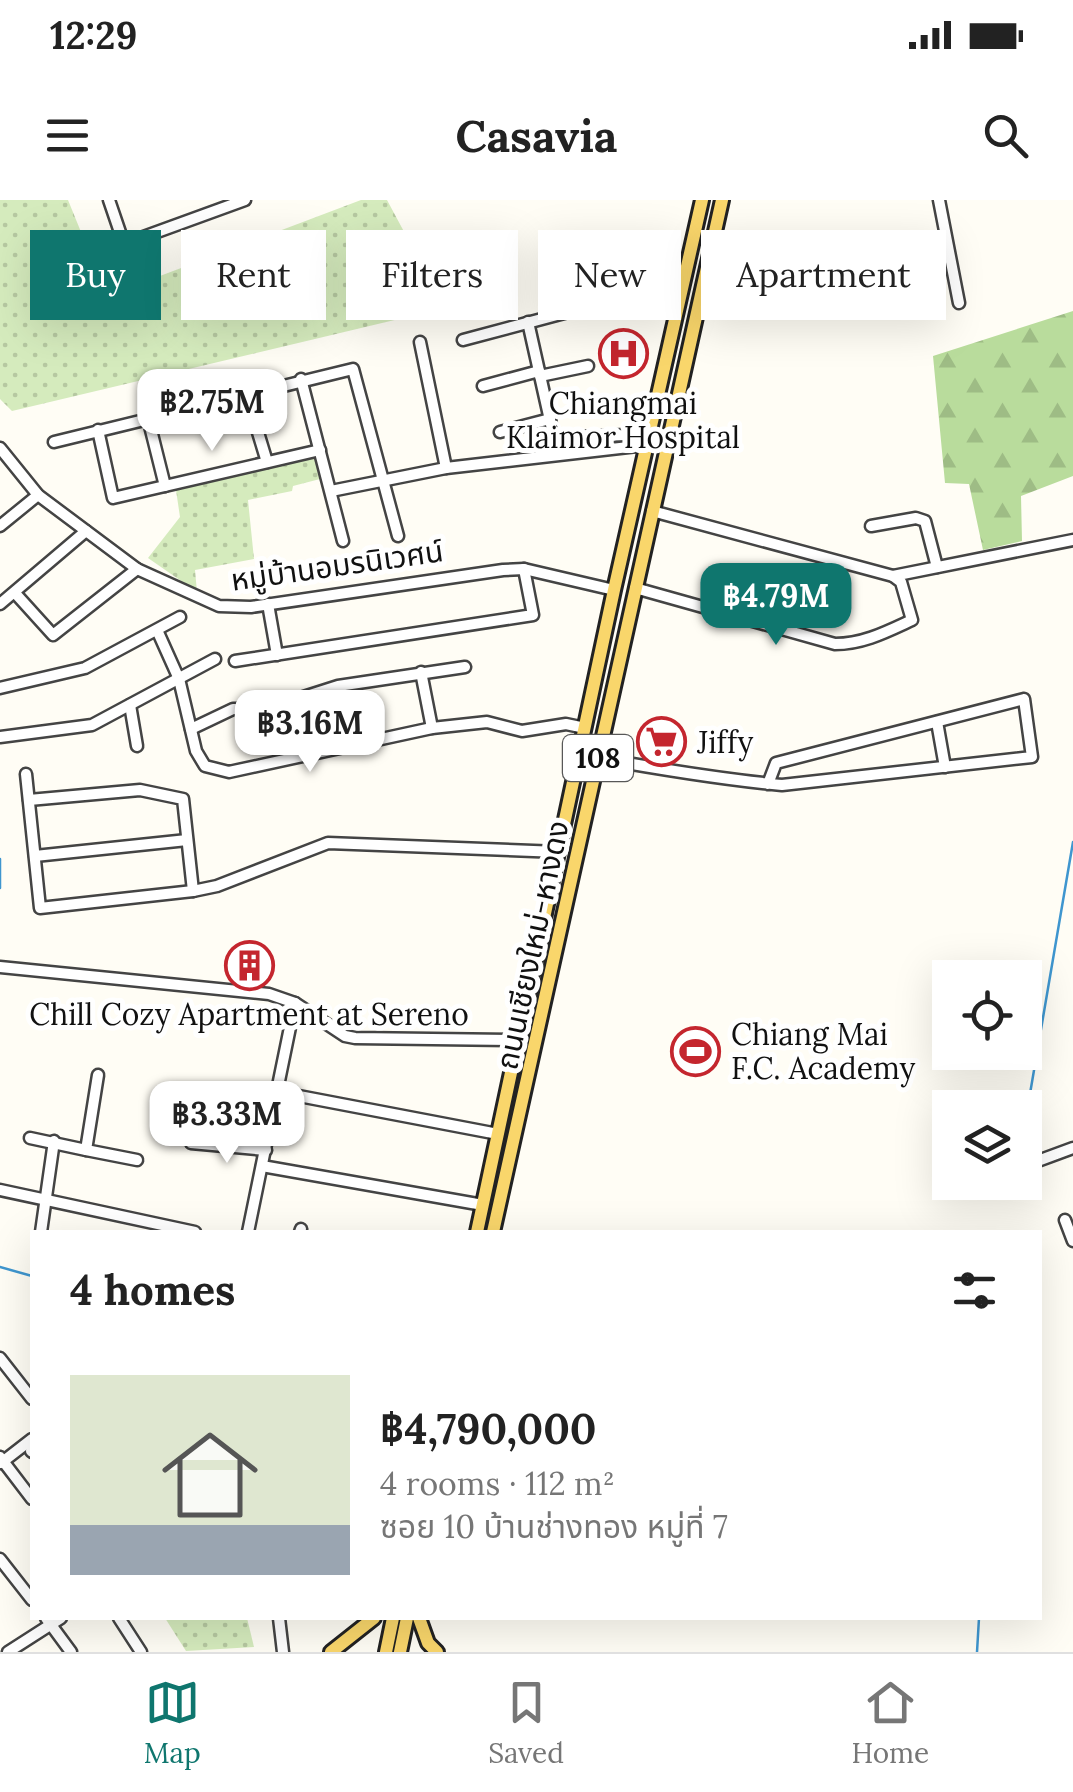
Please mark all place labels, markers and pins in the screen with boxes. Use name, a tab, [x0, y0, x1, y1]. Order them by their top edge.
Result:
hospital icon: Chiangmai Klaimor Hospital	[597, 328, 649, 380]
pin: ฿2.75M	[131, 369, 293, 454]
place label: Chiangmai Klaimor Hospital	[506, 384, 740, 456]
pin: ฿4.79M	[695, 563, 857, 648]
pin: ฿3.16M	[229, 690, 391, 775]
supermarket icon: Jiffy	[636, 716, 688, 768]
place label: Jiffy	[696, 723, 754, 762]
building icon: Chill Cozy Apartment at Sereno	[223, 939, 275, 991]
place label: Chill Cozy Apartment at Sereno	[29, 995, 469, 1034]
place label: Chiang Mai F.C. Academy	[731, 1015, 916, 1088]
sports icon: Chiang Mai F.C. Academy	[670, 1025, 722, 1077]
pin: ฿3.33M	[146, 1081, 308, 1166]

